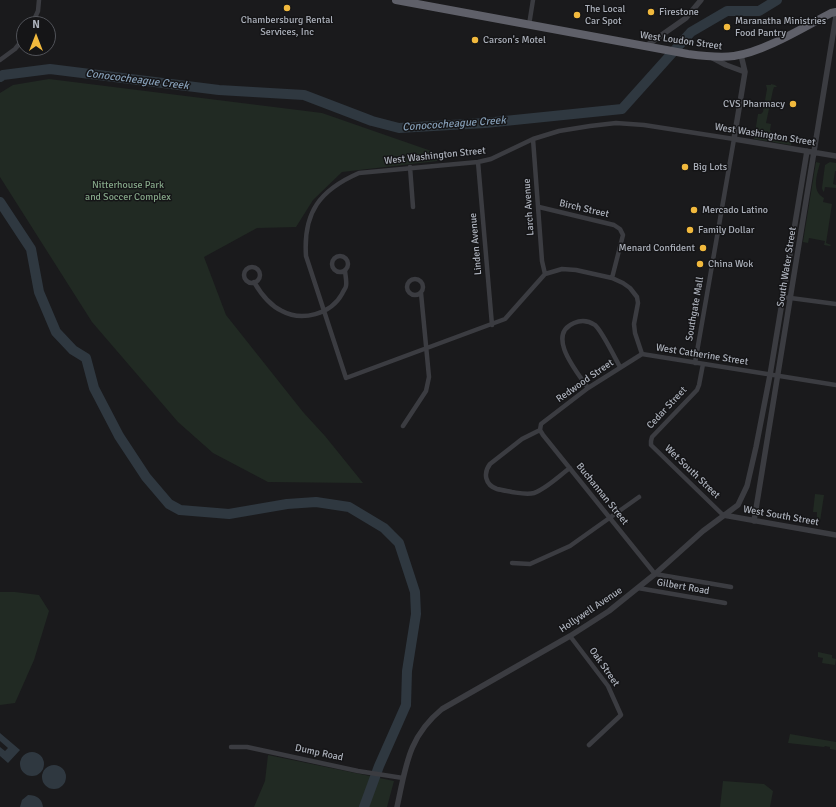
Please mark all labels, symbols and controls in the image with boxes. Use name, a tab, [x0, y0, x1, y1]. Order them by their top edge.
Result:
marker: Chambersburg Rental Services, Inc	[282, 3, 292, 13]
place label: The Local Car Spot	[585, 3, 625, 26]
place label: Firestone	[659, 6, 699, 18]
marker: Firestone	[646, 7, 656, 17]
marker: The Local Car Spot	[572, 10, 582, 20]
place label: Chambersburg Rental Services, Inc	[241, 14, 333, 38]
place label: Maranatha Ministries Food Pantry	[735, 15, 826, 38]
north arrow	[16, 16, 56, 56]
text: N	[32, 18, 40, 31]
marker: Maranatha Ministries Food Pantry	[722, 22, 732, 32]
street label: West Loudon Street	[639, 29, 723, 53]
place label: Carson's Motel	[483, 34, 546, 46]
marker: Carson's Motel	[470, 35, 480, 45]
water label: Conococheague Creek	[85, 67, 189, 93]
place label: CVS Pharmacy	[723, 98, 785, 110]
marker: CVS Pharmacy	[788, 99, 798, 109]
water label: Conococheague Creek	[402, 114, 506, 134]
street label: West Washington Street	[714, 121, 816, 149]
street label: West Washington Street	[384, 145, 486, 167]
place label: Big Lots	[693, 161, 727, 173]
marker: Big Lots	[680, 162, 690, 172]
street label: Larch Avenue	[521, 178, 537, 236]
park label: Nitterhouse Park and Soccer Complex	[85, 179, 171, 202]
street label: Birch Street	[558, 197, 610, 221]
place label: Mercado Latino	[702, 204, 768, 216]
marker: Mercado Latino	[689, 205, 699, 215]
street label: Linden Avenue	[467, 212, 485, 276]
place label: Family Dollar	[698, 224, 755, 236]
marker: Family Dollar	[685, 225, 695, 235]
street label: South Water Street	[775, 226, 799, 308]
place label: Menard Confident	[619, 242, 695, 254]
marker: Menard Confident	[698, 243, 708, 253]
place label: China Wok	[708, 258, 753, 270]
marker: China Wok	[695, 259, 705, 269]
street label: Southgate Mall	[683, 276, 707, 342]
street label: West Catherine Street	[655, 342, 749, 368]
street label: Redwood Street	[554, 357, 616, 405]
street label: Cedar Street	[644, 384, 690, 432]
street label: Wet South Street	[662, 443, 722, 501]
street label: Buchannan Street	[573, 461, 631, 527]
street label: West South Street	[742, 503, 820, 529]
street label: Gilbert Road	[656, 576, 710, 598]
street label: Hollywell Avenue	[557, 584, 625, 636]
street label: Oak Street	[586, 645, 622, 689]
street label: Dump Road	[294, 742, 344, 764]

